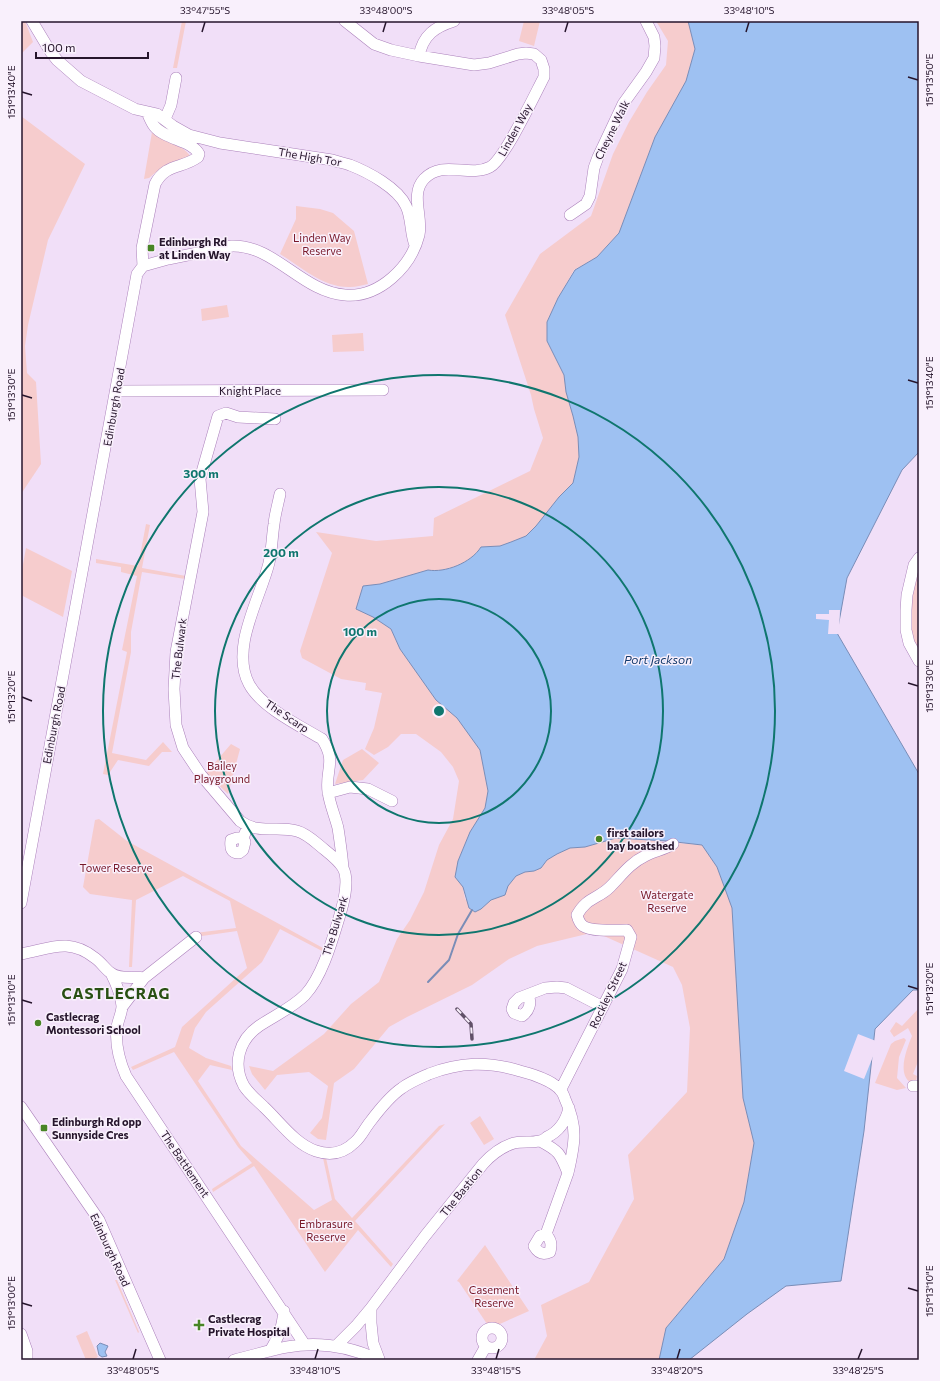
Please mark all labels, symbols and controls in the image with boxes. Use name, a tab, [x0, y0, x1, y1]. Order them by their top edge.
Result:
text: 33°47'55"S	[180, 4, 230, 16]
text: 33°48'00"S	[360, 4, 413, 16]
text: 33°48'05"S	[542, 4, 594, 16]
text: 33°48'10"S	[724, 4, 774, 16]
scale bar	[36, 34, 148, 60]
text: 100 m	[42, 40, 76, 54]
text: 151°13'50"E	[923, 53, 935, 107]
text: 151°13'40"E	[5, 65, 17, 119]
street label: Cheyne Walk	[592, 98, 632, 162]
street label: Linden Way	[495, 101, 534, 158]
street label: The High Tor	[277, 145, 343, 169]
park label: Linden Way Reserve	[293, 231, 351, 257]
place label: Edinburgh Rd at Linden Way	[159, 235, 231, 261]
marker: Edinburgh Rd at Linden Way	[146, 243, 156, 253]
text: 151°13'40"E	[923, 356, 935, 410]
street label: Edinburgh Road	[100, 367, 127, 447]
text: 151°13'30"E	[5, 368, 17, 421]
street label: Knight Place	[219, 384, 281, 397]
text: 300 m	[183, 466, 219, 480]
text: 200 m	[263, 545, 299, 559]
street label: The Bulwark	[168, 617, 189, 681]
text: 100 m	[343, 624, 377, 638]
water label: Port Jackson	[624, 652, 692, 667]
text: 151°13'30"E	[923, 659, 935, 712]
text: 151°13'20"E	[5, 671, 17, 723]
street label: Edinburgh Road	[40, 685, 67, 765]
street label: The Scarp	[263, 696, 312, 735]
centre of rings	[432, 704, 446, 718]
park label: Bailey Playground	[194, 759, 250, 785]
place label: first sailors bay boatshed	[607, 826, 675, 852]
marker: first sailors bay boatshed	[594, 834, 604, 844]
park label: Tower Reserve	[80, 861, 153, 874]
park label: Watergate Reserve	[641, 888, 694, 914]
street label: The Bulwark	[319, 894, 350, 957]
street label: Rockley Street	[586, 959, 629, 1030]
text: 151°13'20"E	[923, 963, 935, 1015]
text: 151°13'10"E	[5, 974, 17, 1026]
district label: CASTLECRAG	[61, 984, 171, 1002]
place label: Castlecrag Montessori School	[46, 1010, 141, 1036]
marker: Castlecrag Montessori School	[33, 1018, 43, 1028]
place label: Edinburgh Rd opp Sunnyside Cres	[52, 1115, 142, 1141]
marker: Edinburgh Rd opp Sunnyside Cres	[39, 1123, 49, 1133]
street label: The Battlement	[158, 1128, 213, 1200]
street label: The Bastion	[437, 1165, 484, 1219]
street label: Edinburgh Road	[88, 1211, 133, 1288]
park label: Embrasure Reserve	[299, 1217, 353, 1243]
text: 151°13'10"E	[923, 1265, 935, 1317]
text: 151°13'00"E	[5, 1276, 17, 1330]
park label: Casement Reserve	[469, 1283, 520, 1309]
place label: Castlecrag Private Hospital	[208, 1312, 290, 1338]
marker: Castlecrag Private Hospital	[193, 1319, 205, 1331]
text: 33°48'05"S	[107, 1364, 159, 1376]
text: 33°48'10"S	[290, 1364, 340, 1376]
text: 33°48'15"S	[471, 1364, 521, 1376]
text: 33°48'20"S	[651, 1364, 703, 1376]
text: 33°48'25"S	[832, 1364, 884, 1376]

